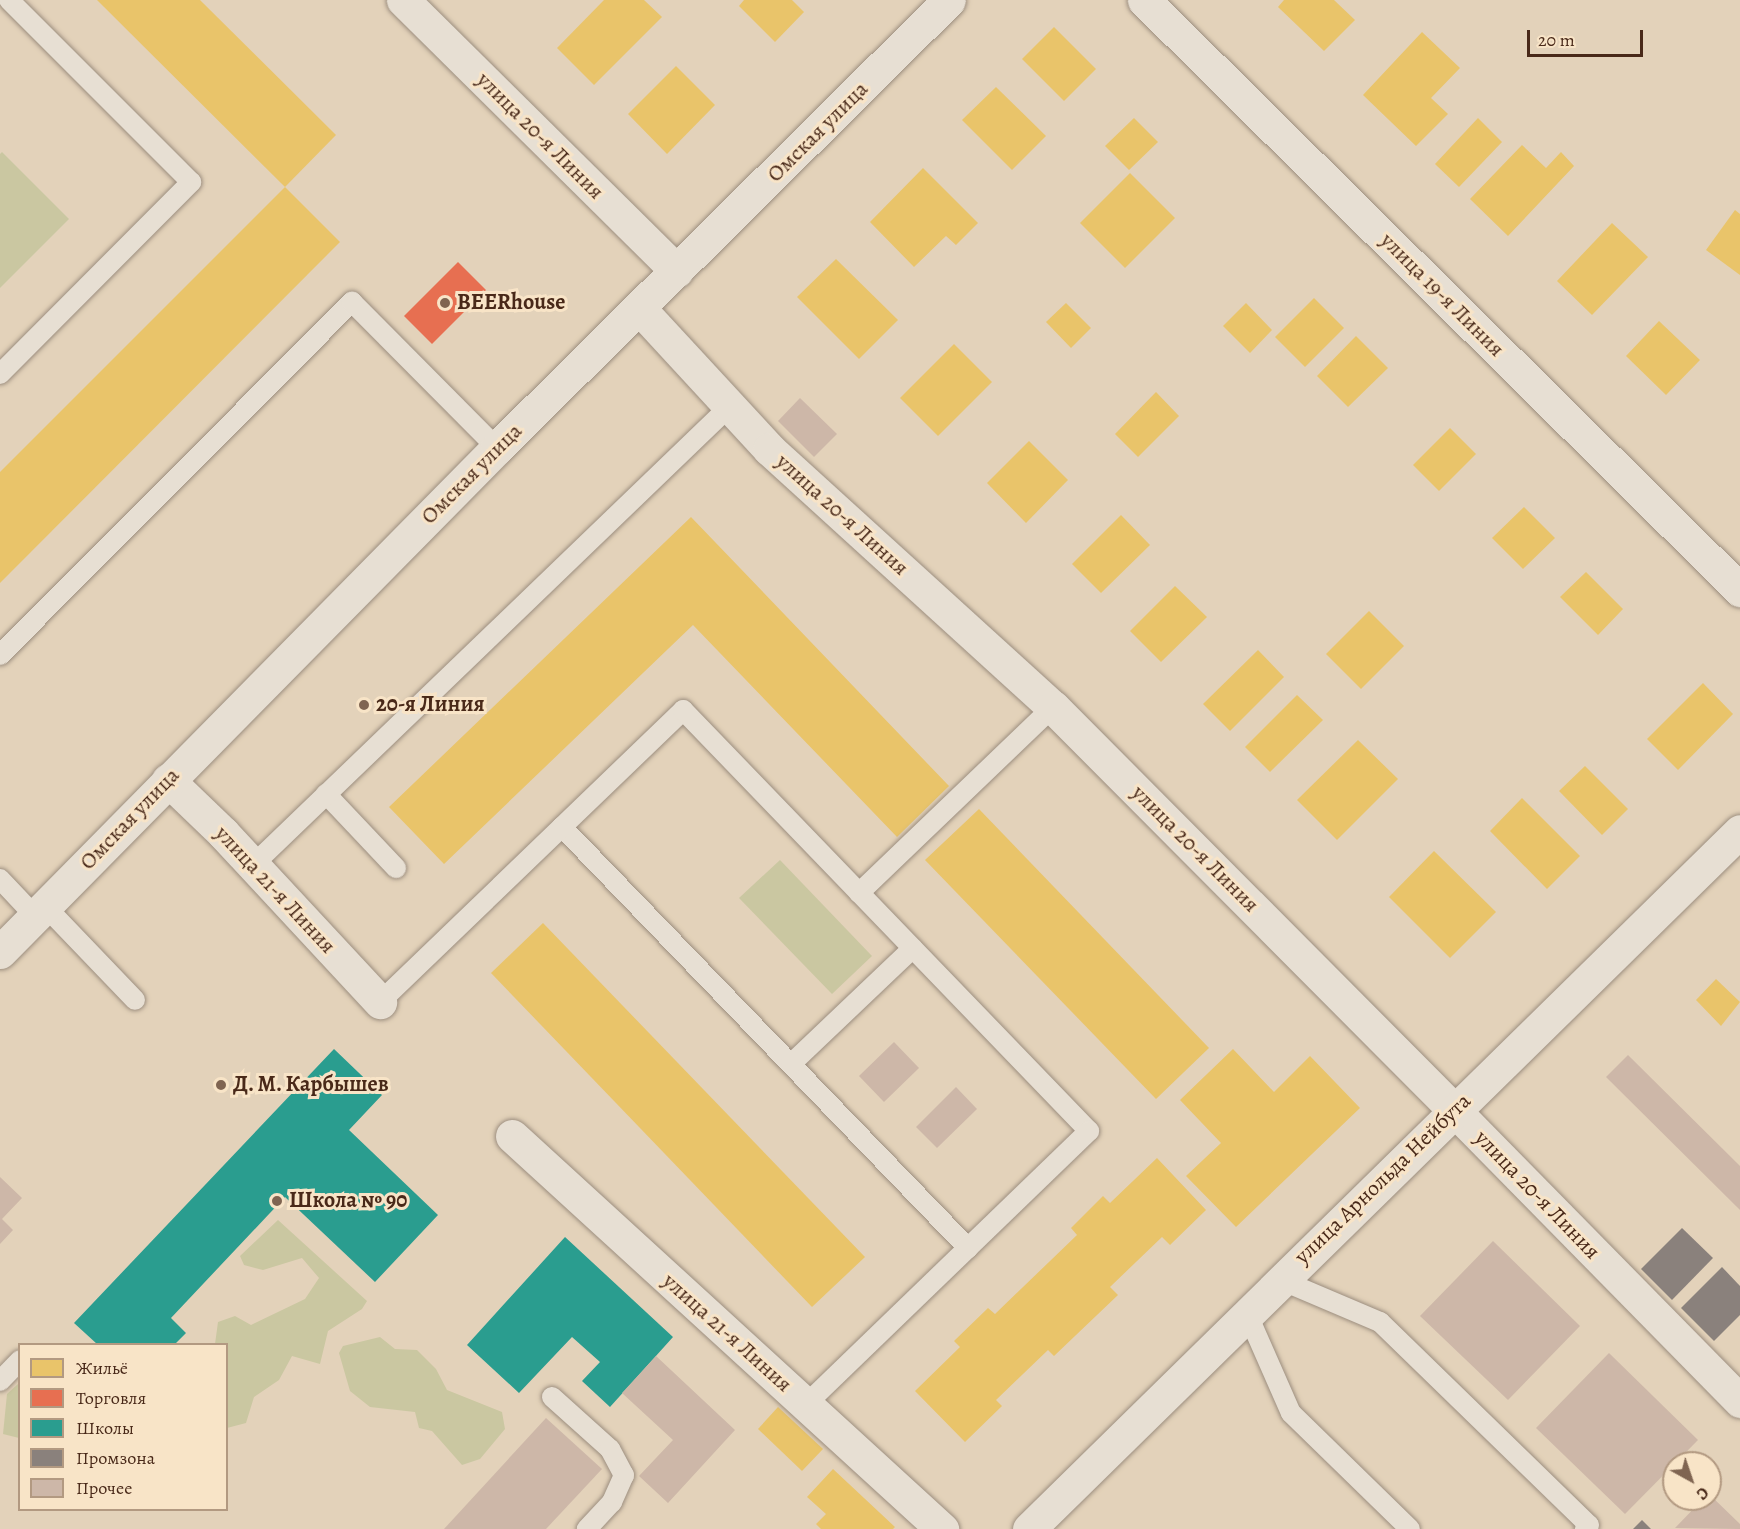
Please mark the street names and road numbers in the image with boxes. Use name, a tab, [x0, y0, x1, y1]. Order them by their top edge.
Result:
street label: улица 20-я Линия	[471, 67, 609, 205]
street label: Омская улица	[762, 76, 874, 188]
street label: улица 19-я Линия	[1375, 228, 1509, 362]
street label: Омская улица	[416, 418, 528, 530]
street label: улица 20-я Линия	[770, 449, 914, 581]
street label: Омская улица	[75, 762, 185, 876]
street label: улица 20-я Линия	[1126, 780, 1264, 918]
street label: улица 21-я Линия	[209, 821, 341, 959]
street label: улица Арнольда Нейбута	[1290, 1088, 1476, 1270]
street label: улица 20-я Линия	[1469, 1125, 1605, 1265]
street label: улица 21-я Линия	[657, 1268, 797, 1398]

